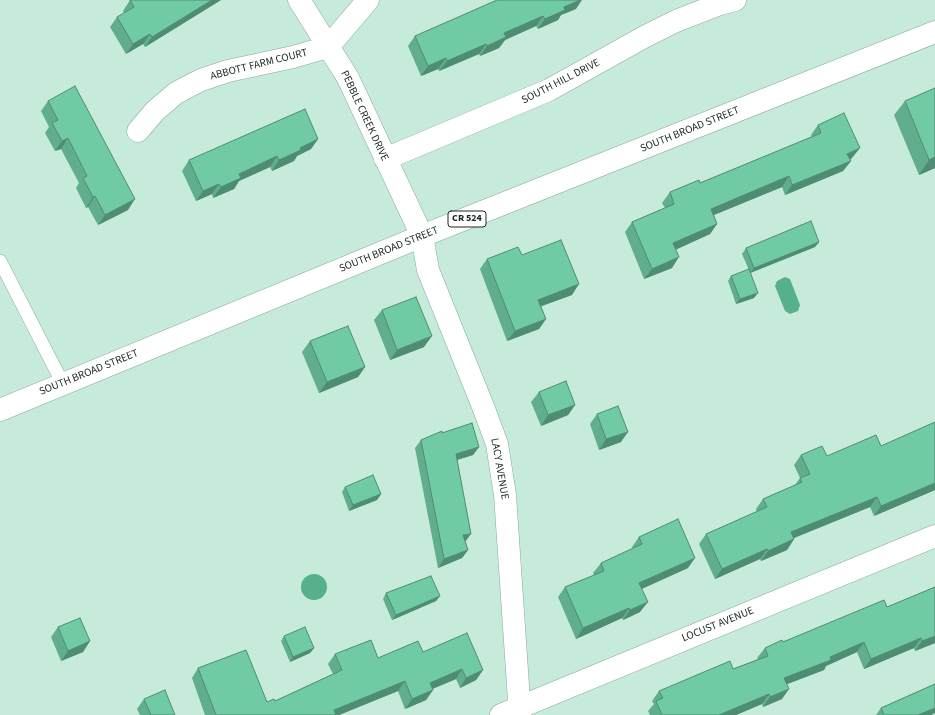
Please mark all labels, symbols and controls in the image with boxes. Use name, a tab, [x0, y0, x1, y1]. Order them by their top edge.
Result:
street label: ABBOTT FARM COURT	[209, 47, 309, 83]
street label: SOUTH HILL DRIVE	[520, 57, 602, 107]
street label: PEBBLE CREEK DRIVE	[337, 69, 391, 163]
street label: SOUTH BROAD STREET	[639, 104, 741, 156]
road number: CR 524	[448, 211, 486, 227]
street label: SOUTH BROAD STREET	[338, 224, 440, 276]
street label: SOUTH BROAD STREET	[38, 347, 140, 399]
street label: LACY AVENUE	[487, 437, 511, 501]
street label: LOCUST AVENUE	[680, 605, 756, 645]

